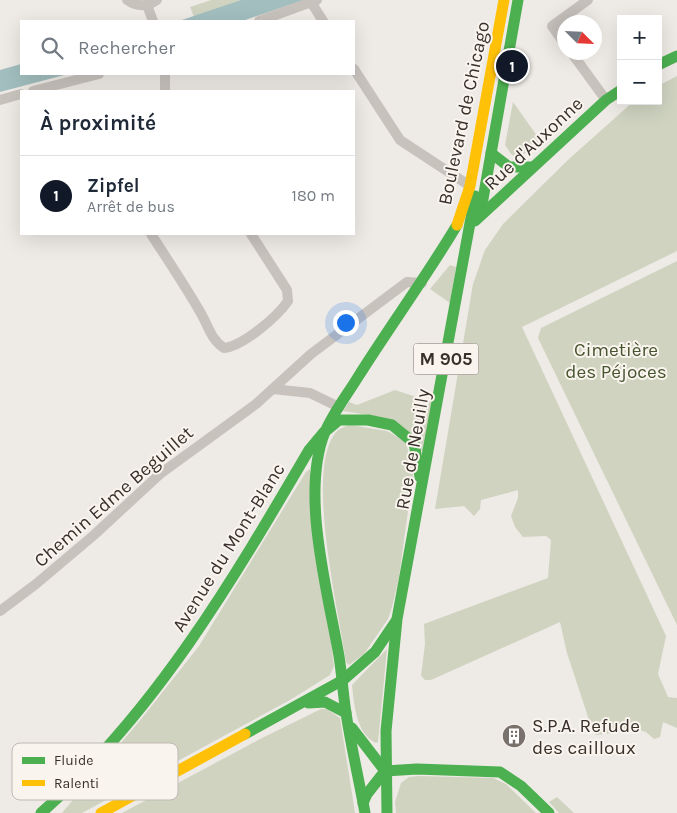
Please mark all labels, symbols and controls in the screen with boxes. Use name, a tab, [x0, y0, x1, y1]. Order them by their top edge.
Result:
north arrow	[557, 15, 602, 60]
map controls	[617, 15, 662, 105]
button: +	[617, 15, 662, 60]
street label: Boulevard de Chicago	[434, 19, 494, 207]
search box	[20, 20, 355, 75]
icon: search	[38, 34, 66, 62]
text: Rechercher	[78, 37, 175, 59]
pin: 1	[496, 47, 528, 85]
button: −	[617, 60, 662, 105]
street label: Rue d'Auxonne	[480, 93, 587, 195]
text: À proximité	[40, 111, 156, 135]
text: Zipfel	[87, 175, 140, 197]
text: 1	[53, 186, 59, 205]
text: 180 m	[292, 186, 335, 205]
text: Arrêt de bus	[87, 197, 175, 216]
your location	[333, 310, 359, 336]
park label: Cimetière des Péjoces	[565, 339, 667, 383]
road number: M 905	[414, 344, 478, 374]
street label: Rue de Neuilly	[392, 387, 434, 511]
street label: Chemin Edme Beguillet	[30, 422, 198, 572]
street label: Avenue du Mont-Blanc	[168, 459, 290, 636]
place label: S.P.A. Refude des cailloux	[532, 715, 640, 759]
building icon: S.P.A. Refude des cailloux	[501, 723, 527, 749]
legend	[12, 743, 178, 800]
text: Fluide	[54, 752, 93, 769]
text: Ralenti	[54, 775, 99, 792]

